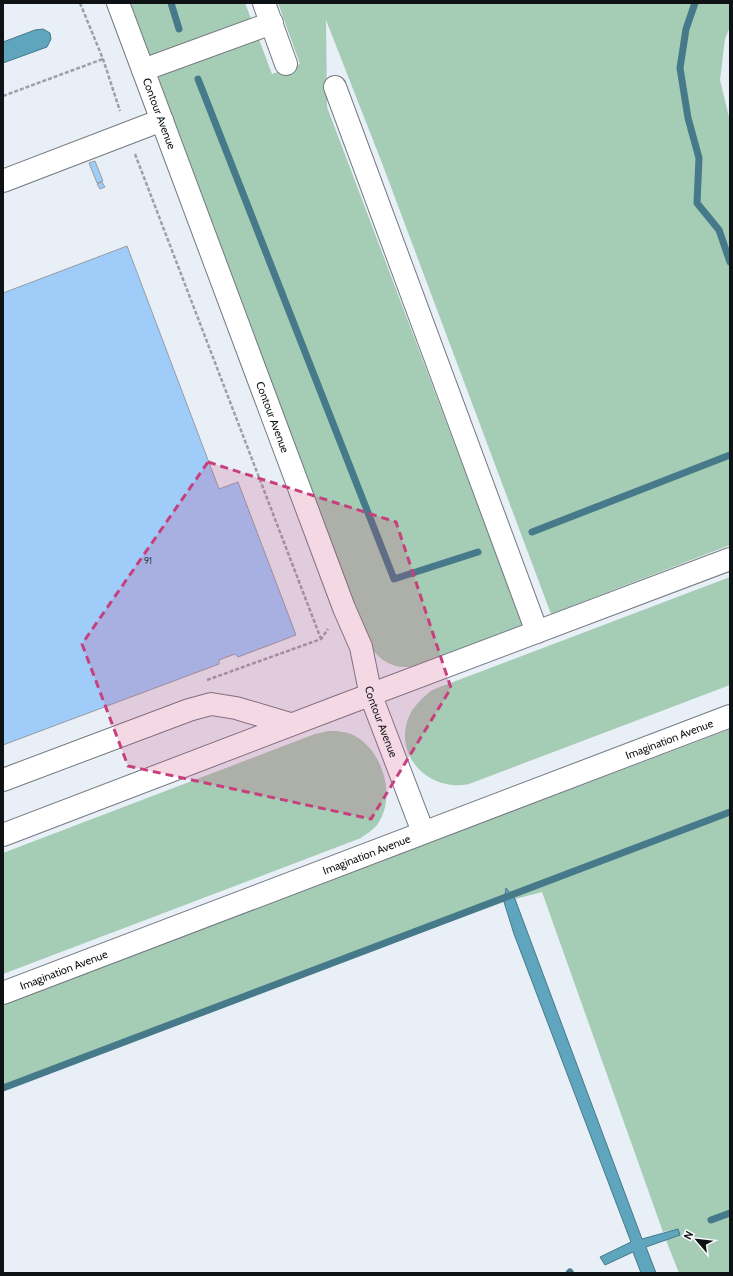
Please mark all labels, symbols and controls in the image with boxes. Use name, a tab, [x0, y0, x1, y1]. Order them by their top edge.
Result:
street label: Contour Avenue	[140, 76, 179, 152]
street label: Contour Avenue	[253, 379, 293, 455]
house number: 91	[144, 555, 152, 566]
street label: Contour Avenue	[362, 685, 401, 760]
street label: Imagination Avenue	[623, 716, 715, 762]
street label: Imagination Avenue	[321, 831, 413, 878]
street label: Imagination Avenue	[18, 947, 110, 993]
north arrow	[677, 1220, 717, 1260]
text: N	[680, 1229, 696, 1242]

